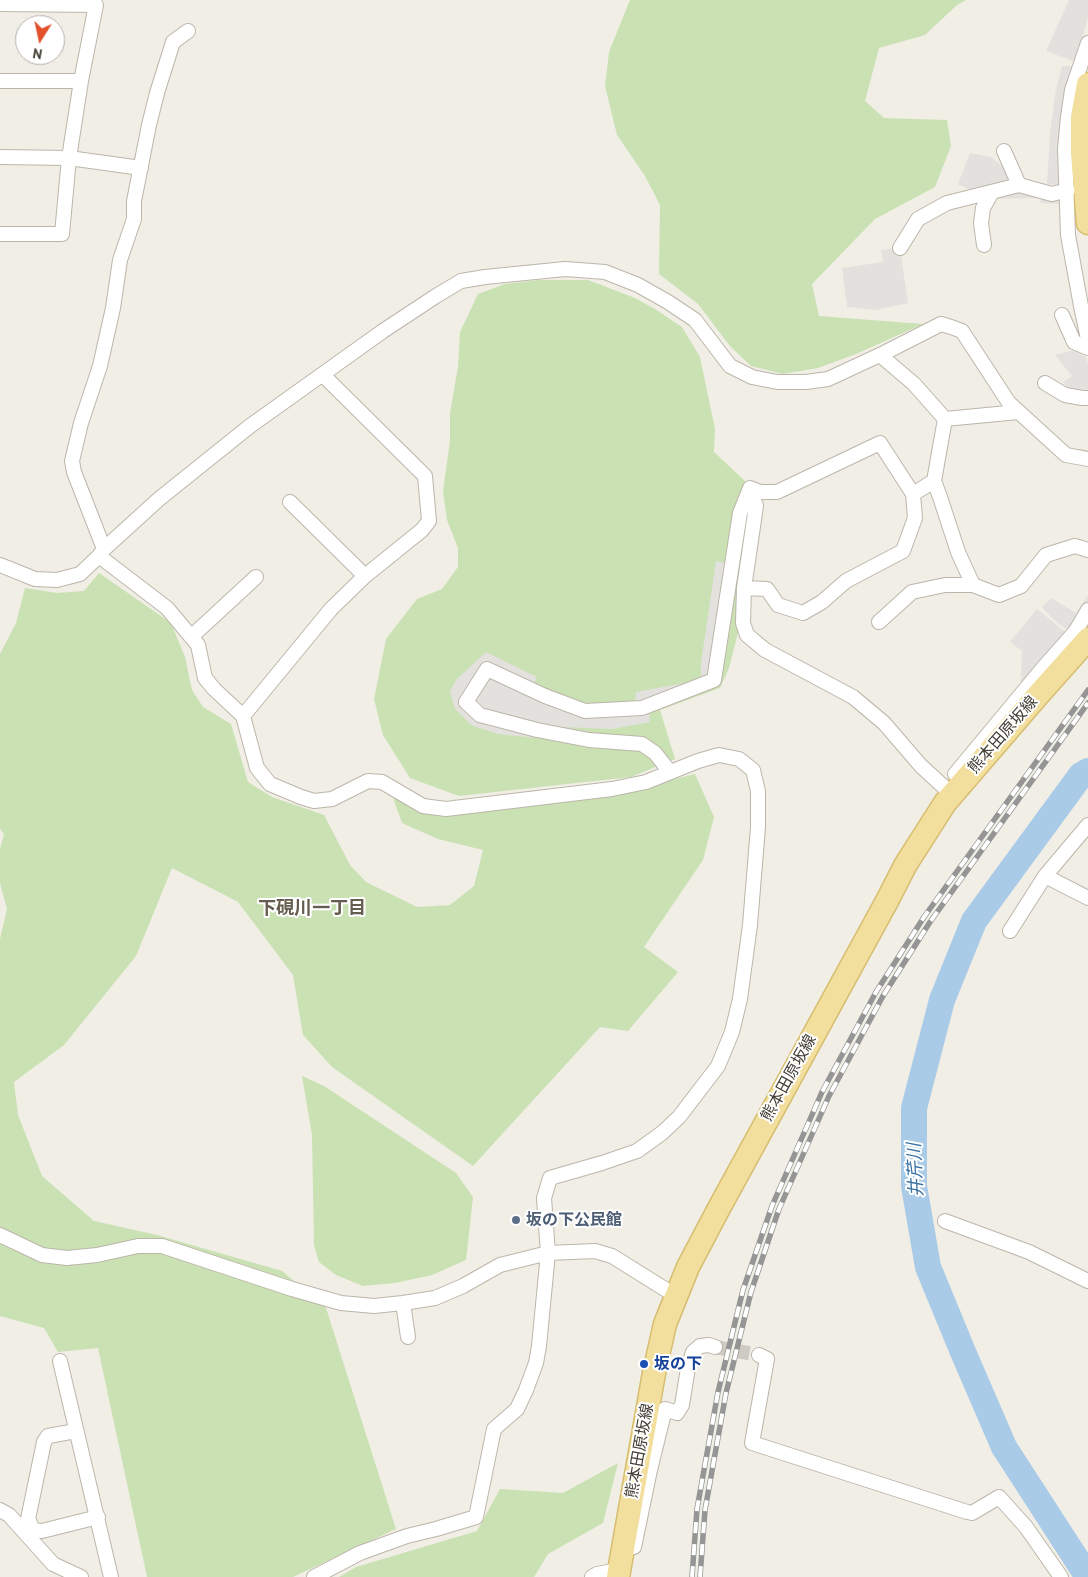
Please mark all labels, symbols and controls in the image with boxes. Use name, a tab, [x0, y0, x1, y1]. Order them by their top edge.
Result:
north arrow	[15, 15, 65, 65]
text: N	[31, 44, 44, 63]
street label: 熊本田原坂線	[964, 692, 1042, 778]
district label: 下硯川一丁目	[258, 898, 366, 920]
street label: 熊本田原坂線	[757, 1031, 821, 1125]
water label: 井芹川	[904, 1142, 928, 1198]
place label: 坂の下公民館	[526, 1210, 622, 1230]
marker: 坂の下公民館	[510, 1214, 522, 1226]
place label: 坂の下	[654, 1354, 702, 1374]
marker: 坂の下	[638, 1358, 650, 1370]
street label: 熊本田原坂線	[622, 1402, 658, 1500]

